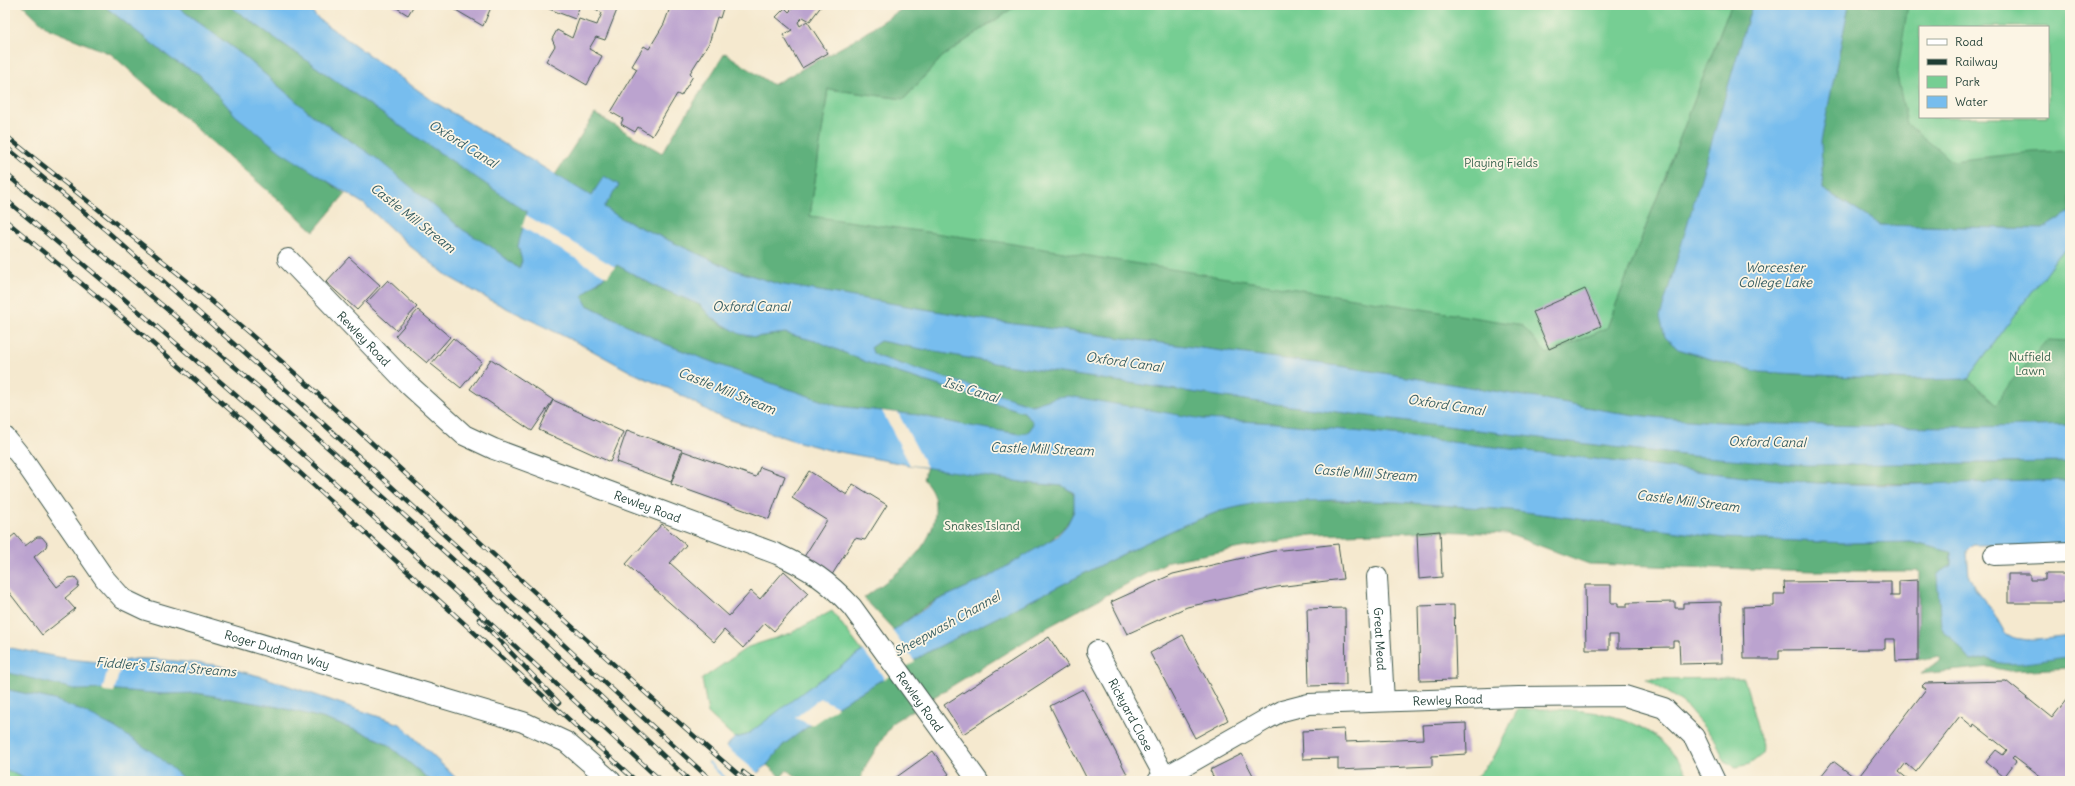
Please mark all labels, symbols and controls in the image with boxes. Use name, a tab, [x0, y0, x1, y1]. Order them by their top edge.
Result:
legend	[1919, 26, 2049, 118]
text: Road	[1955, 34, 1983, 49]
text: Railway	[1955, 54, 1998, 69]
text: Park	[1955, 74, 1980, 89]
text: Water	[1955, 94, 1988, 109]
water label: Oxford Canal	[426, 116, 502, 173]
park label: Playing Fields	[1464, 155, 1538, 170]
water label: Castle Mill Stream	[367, 179, 460, 257]
water label: Worcester College Lake	[1738, 259, 1813, 291]
water label: Oxford Canal	[712, 298, 792, 315]
street label: Rewley Road	[334, 308, 394, 369]
water label: Oxford Canal	[1084, 348, 1166, 376]
park label: Nuffield Lawn	[2009, 349, 2051, 378]
water label: Castle Mill Stream	[676, 364, 779, 419]
water label: Isis Canal	[941, 374, 1003, 407]
water label: Oxford Canal	[1406, 391, 1488, 420]
water label: Oxford Canal	[1728, 433, 1808, 451]
water label: Castle Mill Stream	[990, 439, 1095, 459]
water label: Castle Mill Stream	[1313, 461, 1418, 485]
water label: Castle Mill Stream	[1636, 486, 1741, 516]
street label: Rewley Road	[612, 487, 683, 525]
park label: Snakes Island	[944, 518, 1020, 533]
water label: Sheepwash Channel	[891, 587, 1005, 660]
street label: Great Mead	[1371, 607, 1390, 671]
street label: Roger Dudman Way	[223, 626, 332, 672]
water label: Fiddler's Island Streams	[95, 654, 238, 680]
street label: Rewley Road	[894, 668, 947, 734]
street label: Rickyard Close	[1106, 676, 1157, 753]
street label: Rewley Road	[1412, 691, 1483, 708]

